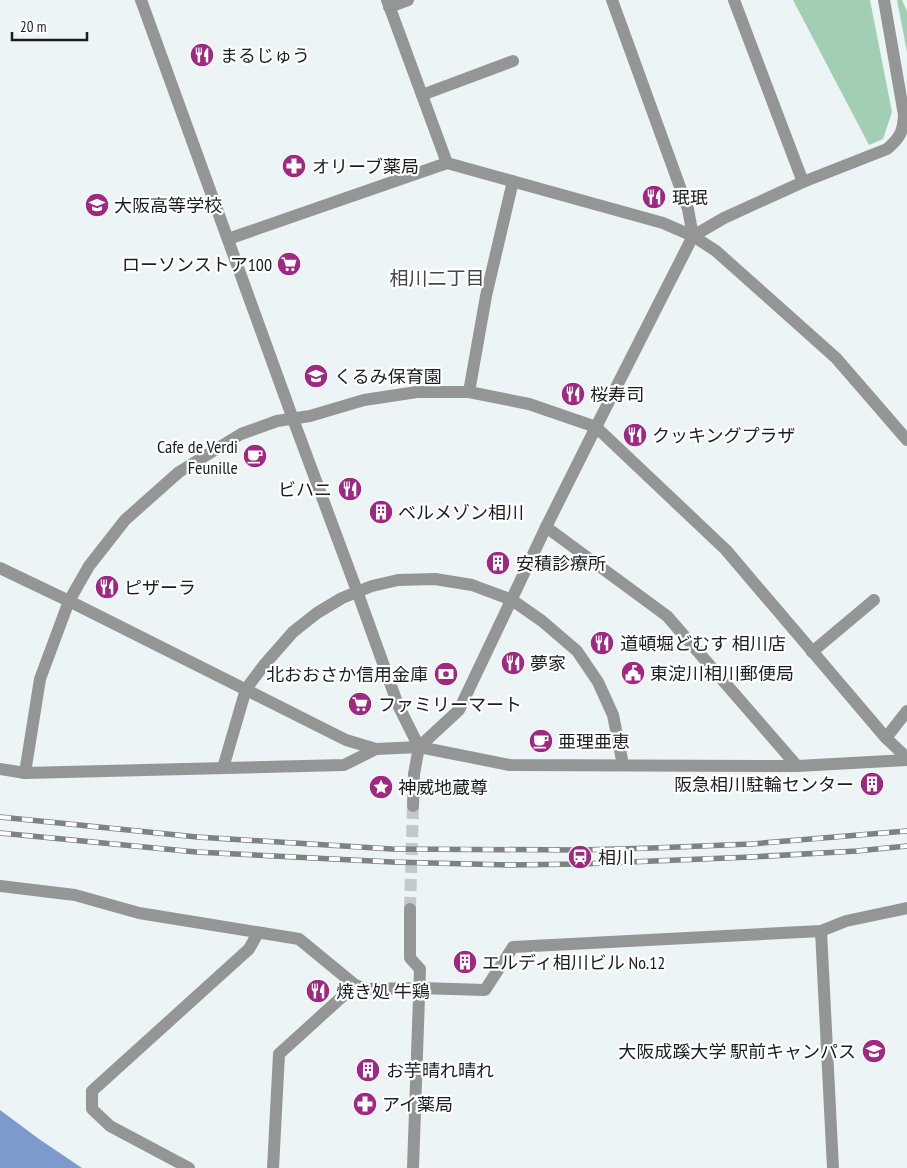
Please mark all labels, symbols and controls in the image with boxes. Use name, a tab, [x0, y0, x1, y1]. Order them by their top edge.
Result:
scale bar	[12, 10, 88, 42]
text: 20 m	[20, 17, 46, 36]
restaurant icon: まるじゅう	[189, 42, 215, 68]
place label: まるじゅう	[220, 44, 310, 67]
pharmacy icon: オリーブ薬局	[281, 153, 307, 179]
place label: オリーブ薬局	[312, 155, 419, 178]
restaurant icon: 珉珉	[641, 184, 667, 210]
place label: 珉珉	[672, 186, 708, 209]
school or university icon: 大阪高等学校	[84, 192, 110, 218]
place label: 大阪高等学校	[114, 194, 222, 217]
supermarket icon: ローソンストア100	[276, 251, 302, 277]
place label: ローソンストア100	[122, 253, 272, 276]
district label: 相川二丁目	[389, 266, 485, 290]
school or university icon: くるみ保育園	[303, 363, 329, 389]
place label: くるみ保育園	[334, 365, 442, 388]
restaurant icon: 桜寿司	[560, 381, 586, 407]
place label: 桜寿司	[590, 383, 644, 406]
restaurant icon: クッキングプラザ	[622, 422, 648, 448]
place label: クッキングプラザ	[652, 424, 795, 447]
place label: Cafe de Verdi Feunille	[157, 435, 238, 479]
cafe icon: Cafe de Verdi Feunille	[242, 443, 268, 469]
restaurant icon: ビハニ	[337, 476, 363, 502]
place label: ビハニ	[278, 478, 332, 501]
building icon: ベルメゾン相川	[368, 499, 394, 525]
place label: ベルメゾン相川	[398, 501, 524, 524]
building icon: 安積診療所	[485, 550, 511, 576]
place label: 安積診療所	[516, 552, 606, 575]
restaurant icon: ピザーラ	[94, 574, 120, 600]
place label: ピザーラ	[124, 576, 196, 599]
restaurant icon: 道頓堀どむす 相川店	[589, 630, 615, 656]
place label: 道頓堀どむす 相川店	[620, 632, 786, 655]
restaurant icon: 夢家	[500, 650, 526, 676]
place label: 夢家	[530, 652, 566, 675]
public building icon: 東淀川相川郵便局	[620, 660, 646, 686]
bank icon: 北おおさか信用金庫	[433, 661, 459, 687]
place label: 東淀川相川郵便局	[650, 662, 794, 685]
place label: 北おおさか信用金庫	[266, 663, 428, 686]
supermarket icon: ファミリーマート	[347, 691, 373, 717]
place label: ファミリーマート	[378, 693, 522, 716]
cafe icon: 亜理亜恵	[528, 728, 554, 754]
place label: 亜理亜恵	[558, 730, 630, 753]
building icon: 阪急相川駐輪センター	[859, 771, 885, 797]
place label: 阪急相川駐輪センター	[674, 773, 854, 796]
place icon: 神威地蔵尊	[368, 774, 394, 800]
place label: 神威地蔵尊	[398, 776, 488, 799]
station icon: 相川	[567, 844, 593, 870]
place label: 相川	[598, 846, 634, 869]
building icon: エルディ相川ビル No.12	[452, 949, 478, 975]
place label: エルディ相川ビル No.12	[482, 951, 665, 974]
restaurant icon: 焼き処 牛鶏	[305, 978, 331, 1004]
place label: 焼き処 牛鶏	[336, 980, 430, 1003]
school or university icon: 大阪成蹊大学 駅前キャンパス	[861, 1038, 887, 1064]
place label: 大阪成蹊大学 駅前キャンパス	[618, 1040, 856, 1063]
building icon: お芋晴れ晴れ	[355, 1057, 381, 1083]
place label: お芋晴れ晴れ	[386, 1059, 494, 1082]
pharmacy icon: アイ薬局	[352, 1091, 378, 1117]
place label: アイ薬局	[382, 1093, 453, 1116]

